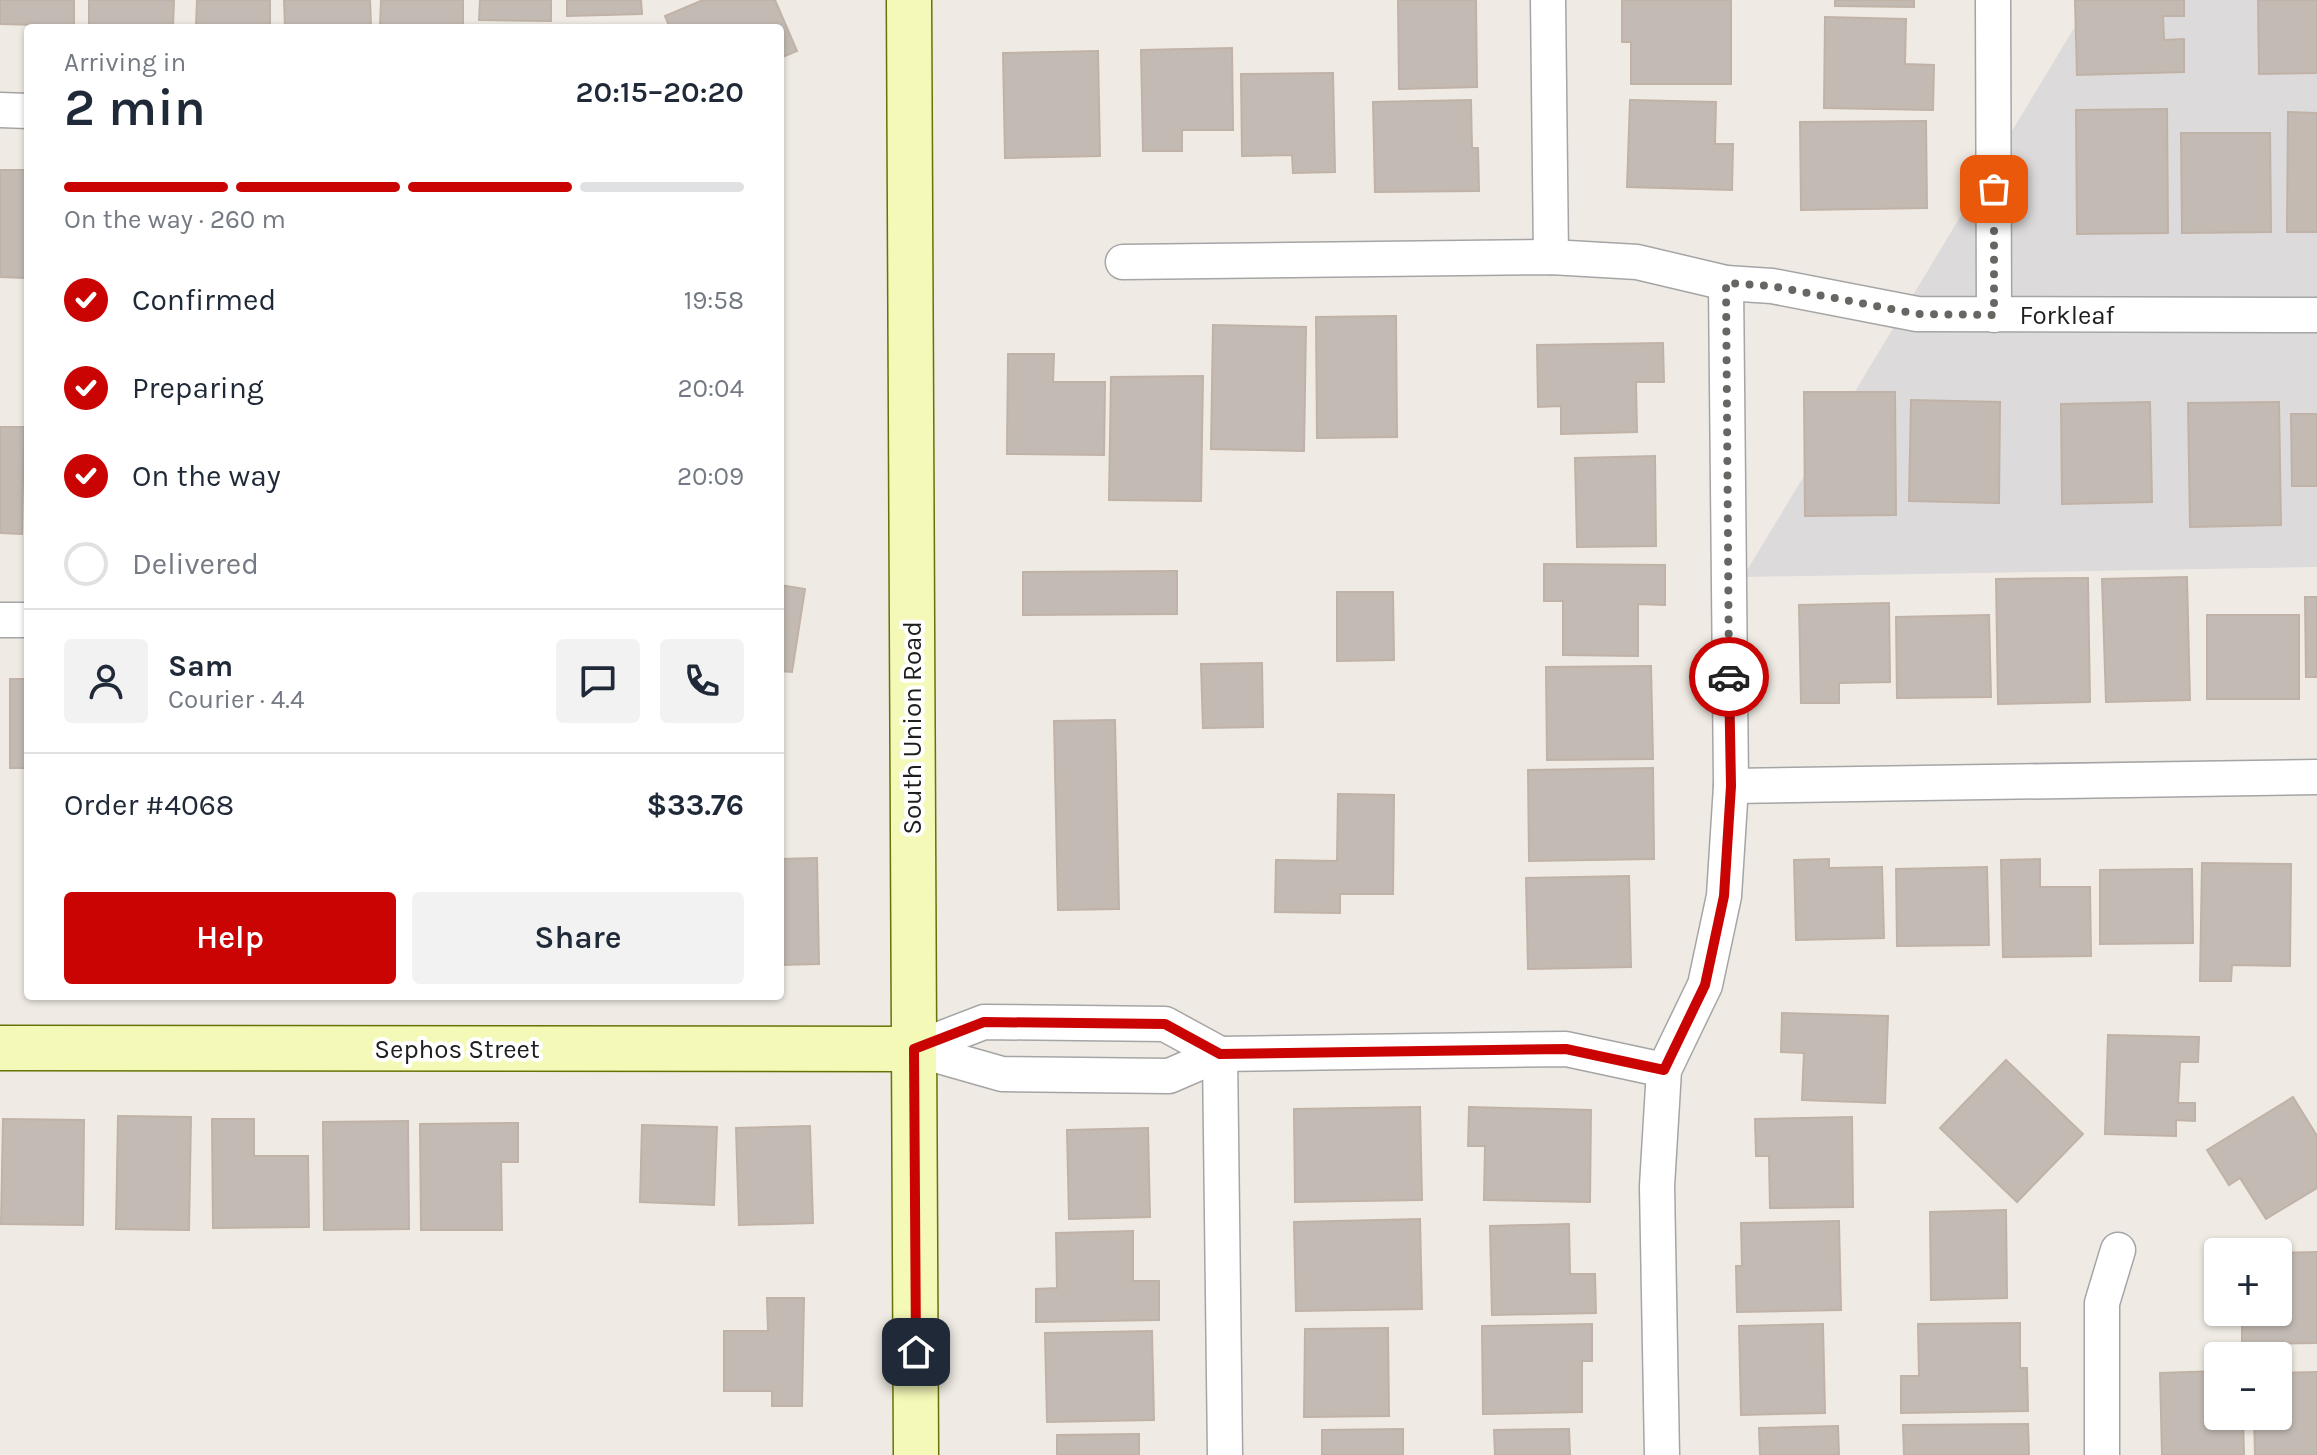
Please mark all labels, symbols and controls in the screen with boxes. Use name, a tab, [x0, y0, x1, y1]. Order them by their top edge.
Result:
text: Arriving in	[64, 47, 186, 78]
text: 20:15–20:20	[576, 74, 744, 110]
text: 2 min	[64, 77, 206, 138]
pin	[1960, 155, 2028, 223]
icon: bag	[1972, 167, 2016, 211]
text: On the way · 260 m	[64, 204, 286, 235]
icon: check	[64, 278, 108, 322]
text: Confirmed	[132, 282, 276, 318]
text: 19:58	[684, 285, 744, 316]
street label: Forkleaf	[2019, 300, 2116, 331]
icon: check	[64, 366, 108, 410]
text: Preparing	[132, 370, 264, 406]
text: 20:04	[678, 373, 744, 404]
icon: check	[64, 454, 108, 498]
text: On the way	[132, 458, 281, 494]
text: 20:09	[677, 461, 744, 492]
text: Delivered	[132, 546, 259, 582]
street label: South Union Road	[897, 621, 928, 835]
courier	[1689, 637, 1769, 717]
button: person	[64, 639, 148, 723]
button: chat	[556, 639, 640, 723]
button: phone	[660, 639, 744, 723]
text: Sam	[168, 648, 233, 684]
icon: car	[1707, 655, 1751, 699]
text: Courier · 4.4	[168, 684, 304, 715]
text: Order #4068	[64, 787, 234, 823]
text: $33.76	[646, 787, 744, 823]
button: Help	[64, 892, 396, 984]
button: Share	[412, 892, 744, 984]
street label: Sephos Street	[374, 1034, 540, 1065]
map controls	[2204, 1238, 2292, 1430]
button: +	[2204, 1238, 2292, 1326]
pin	[882, 1318, 950, 1386]
icon: home	[894, 1330, 938, 1374]
button: −	[2204, 1342, 2292, 1430]

